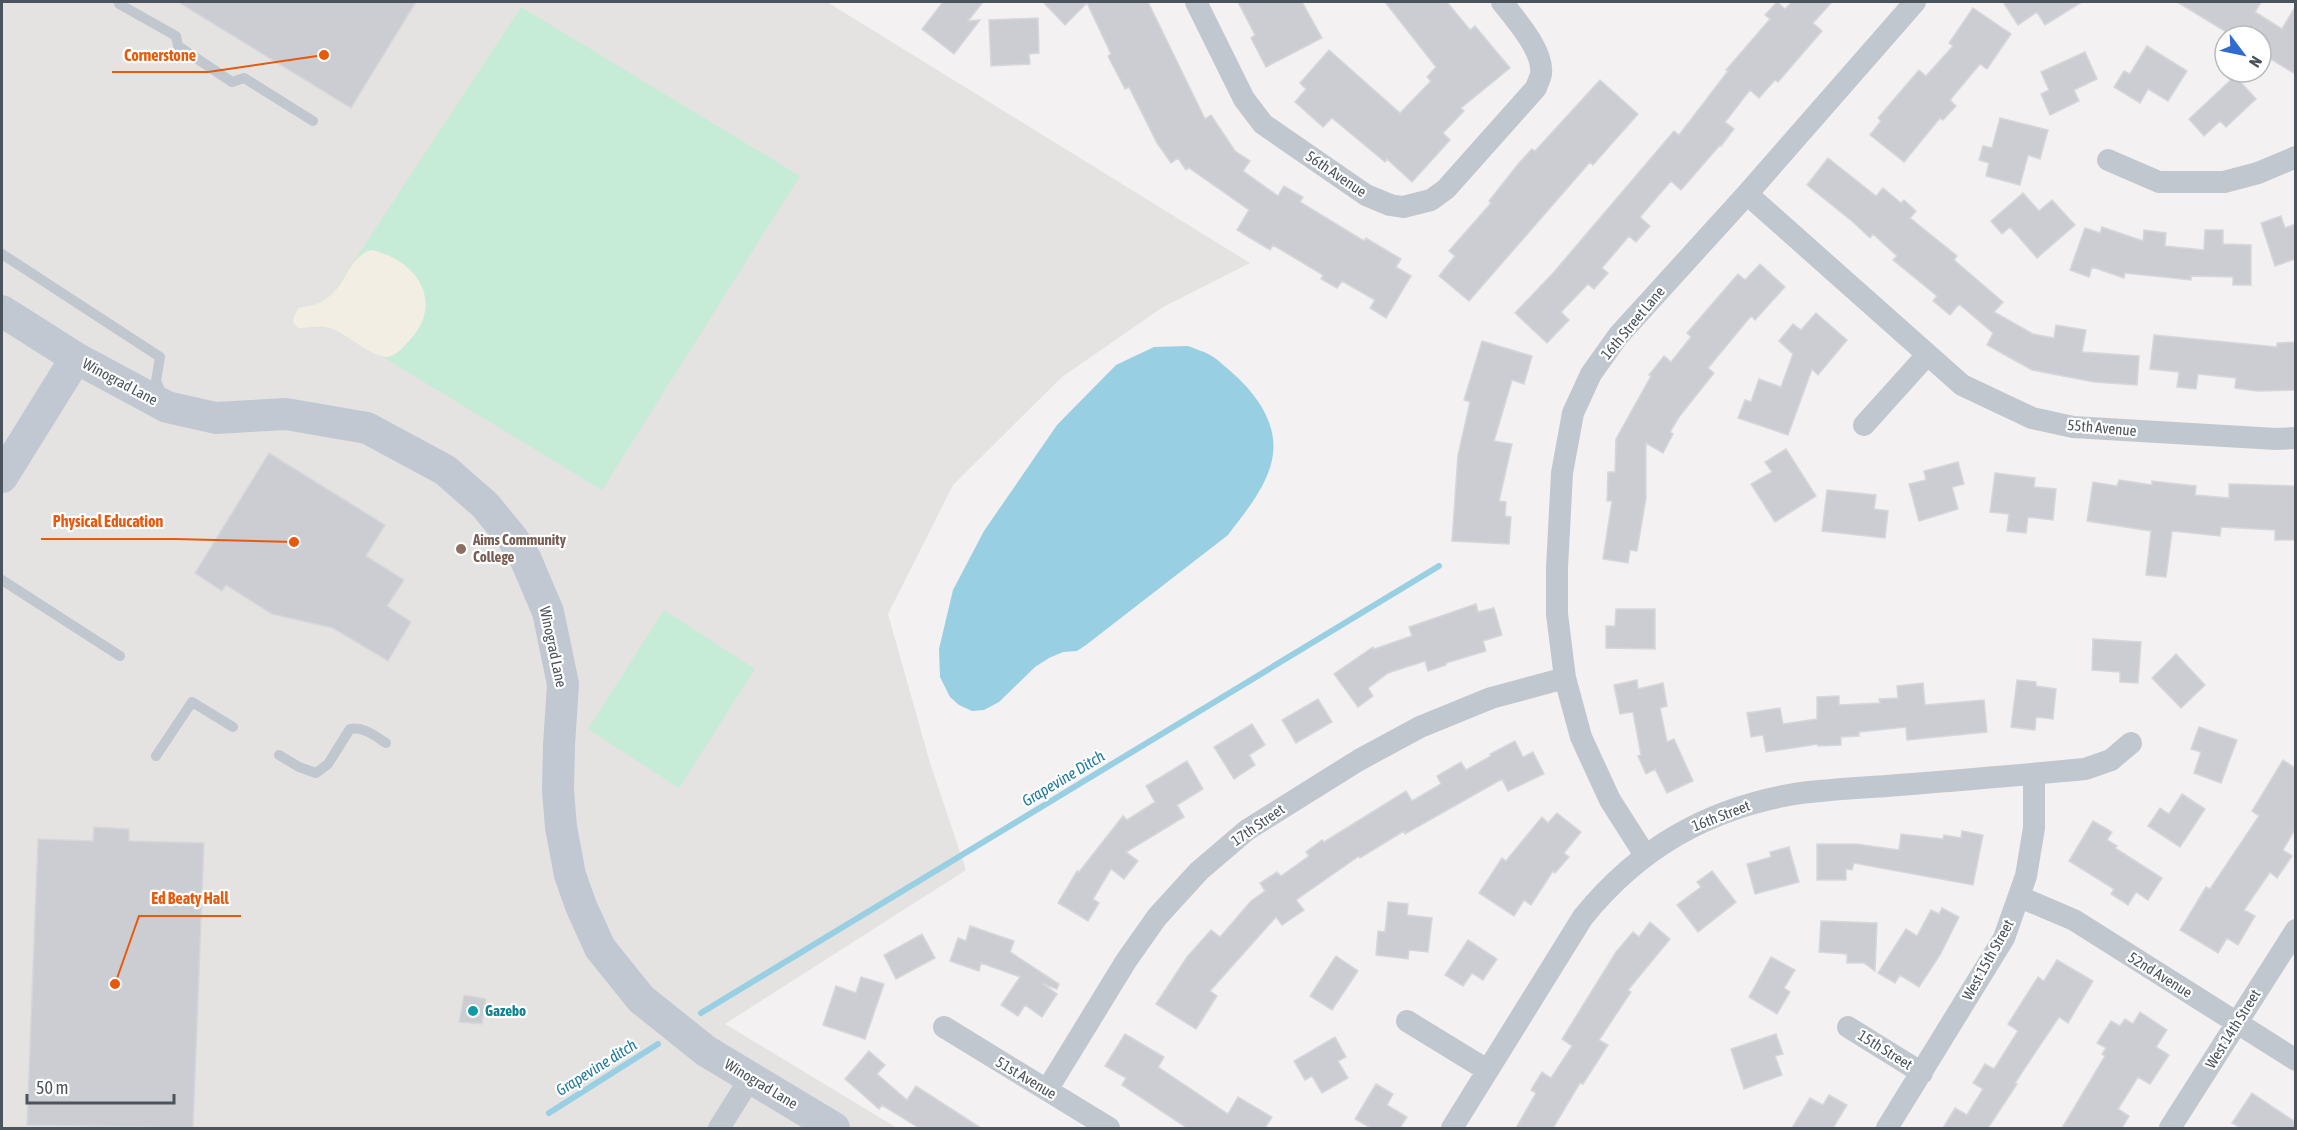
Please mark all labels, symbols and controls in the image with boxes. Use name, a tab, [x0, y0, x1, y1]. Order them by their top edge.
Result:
north arrow	[2213, 24, 2273, 84]
callout: Cornerstone	[112, 38, 208, 72]
text: Cornerstone	[124, 46, 196, 64]
text: N	[2246, 53, 2266, 71]
street label: 56th Avenue	[1303, 147, 1370, 200]
street label: 16th Street Lane	[1597, 283, 1668, 362]
street label: Winograd Lane	[80, 355, 161, 408]
street label: 55th Avenue	[2067, 416, 2137, 439]
callout: Physical Education	[41, 505, 175, 539]
text: Physical Education	[53, 512, 163, 530]
place label: Aims Community College	[472, 531, 567, 565]
marker: Aims Community College	[454, 542, 468, 556]
street label: Winograd Lane	[537, 605, 570, 689]
water label: Grapevine Ditch	[1018, 746, 1108, 811]
street label: 16th Street	[1689, 797, 1752, 834]
street label: 17th Street	[1228, 800, 1287, 849]
callout: Ed Beaty Hall	[139, 882, 241, 916]
text: Ed Beaty Hall	[151, 889, 229, 907]
street label: West 15th Street	[1958, 916, 2017, 1003]
street label: 52nd Avenue	[2125, 948, 2195, 1001]
street label: West 14th Street	[2202, 986, 2264, 1071]
place label: Gazebo	[485, 1002, 526, 1019]
marker: Gazebo	[466, 1004, 480, 1018]
street label: 15th Street	[1855, 1026, 1915, 1073]
water label: Grapevine ditch	[552, 1035, 640, 1100]
street label: 51st Avenue	[993, 1053, 1060, 1102]
street label: Winograd Lane	[722, 1055, 801, 1112]
scale bar	[27, 1067, 174, 1105]
text: 50 m	[36, 1077, 68, 1098]

